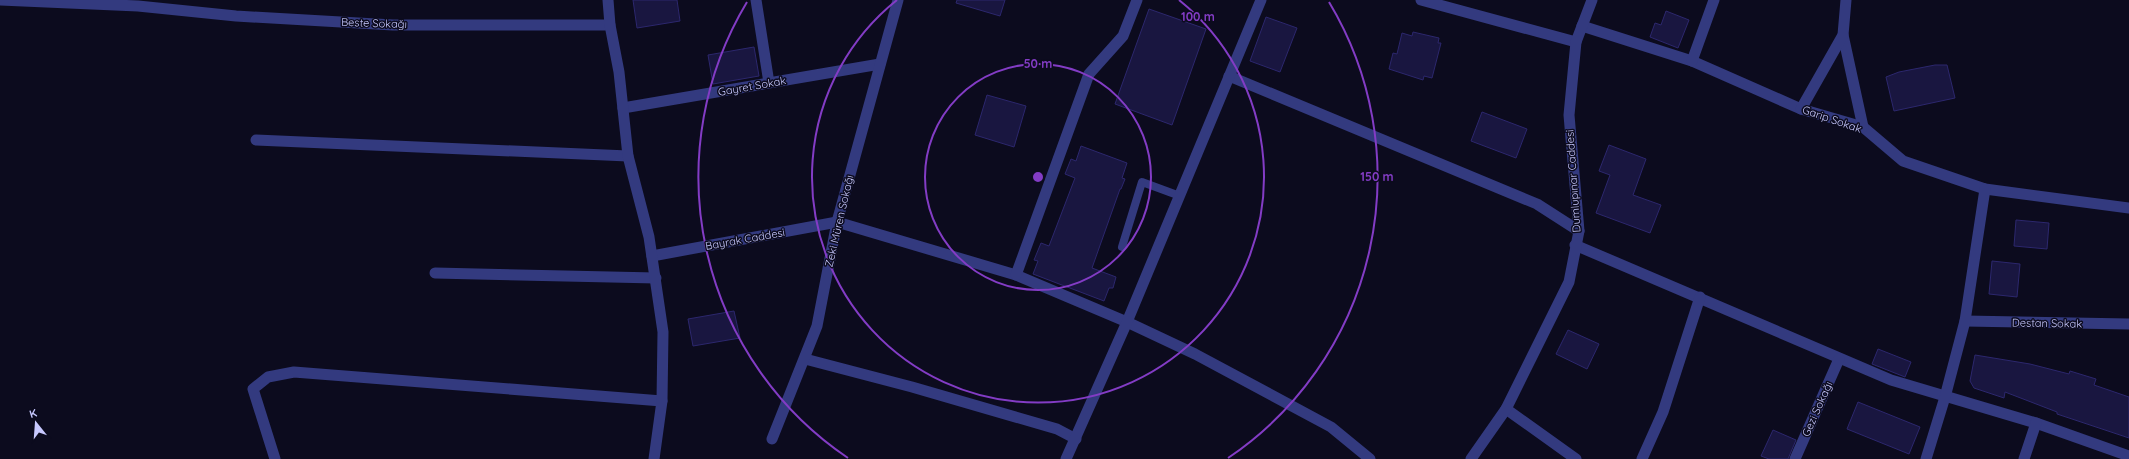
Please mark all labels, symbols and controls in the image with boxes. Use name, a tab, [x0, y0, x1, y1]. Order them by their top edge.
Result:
text: 100 m	[1181, 9, 1215, 24]
street label: Beste Sokağı	[341, 15, 407, 31]
text: 50 m	[1024, 56, 1052, 71]
street label: Gayret Sokak	[717, 73, 787, 99]
street label: Garip Sokak	[1800, 102, 1864, 136]
street label: Dumlupınar Caddesi	[1562, 129, 1584, 233]
text: 150 m	[1360, 169, 1394, 184]
centre of rings	[1031, 170, 1045, 184]
street label: Zeki Müren Sokağı	[822, 174, 856, 268]
street label: Bayrak Caddesi	[704, 225, 786, 253]
street label: Destan Sokak	[2012, 315, 2082, 331]
street label: Gezi Sokağı	[1799, 379, 1835, 439]
north arrow	[16, 403, 56, 443]
text: K	[28, 406, 39, 421]

